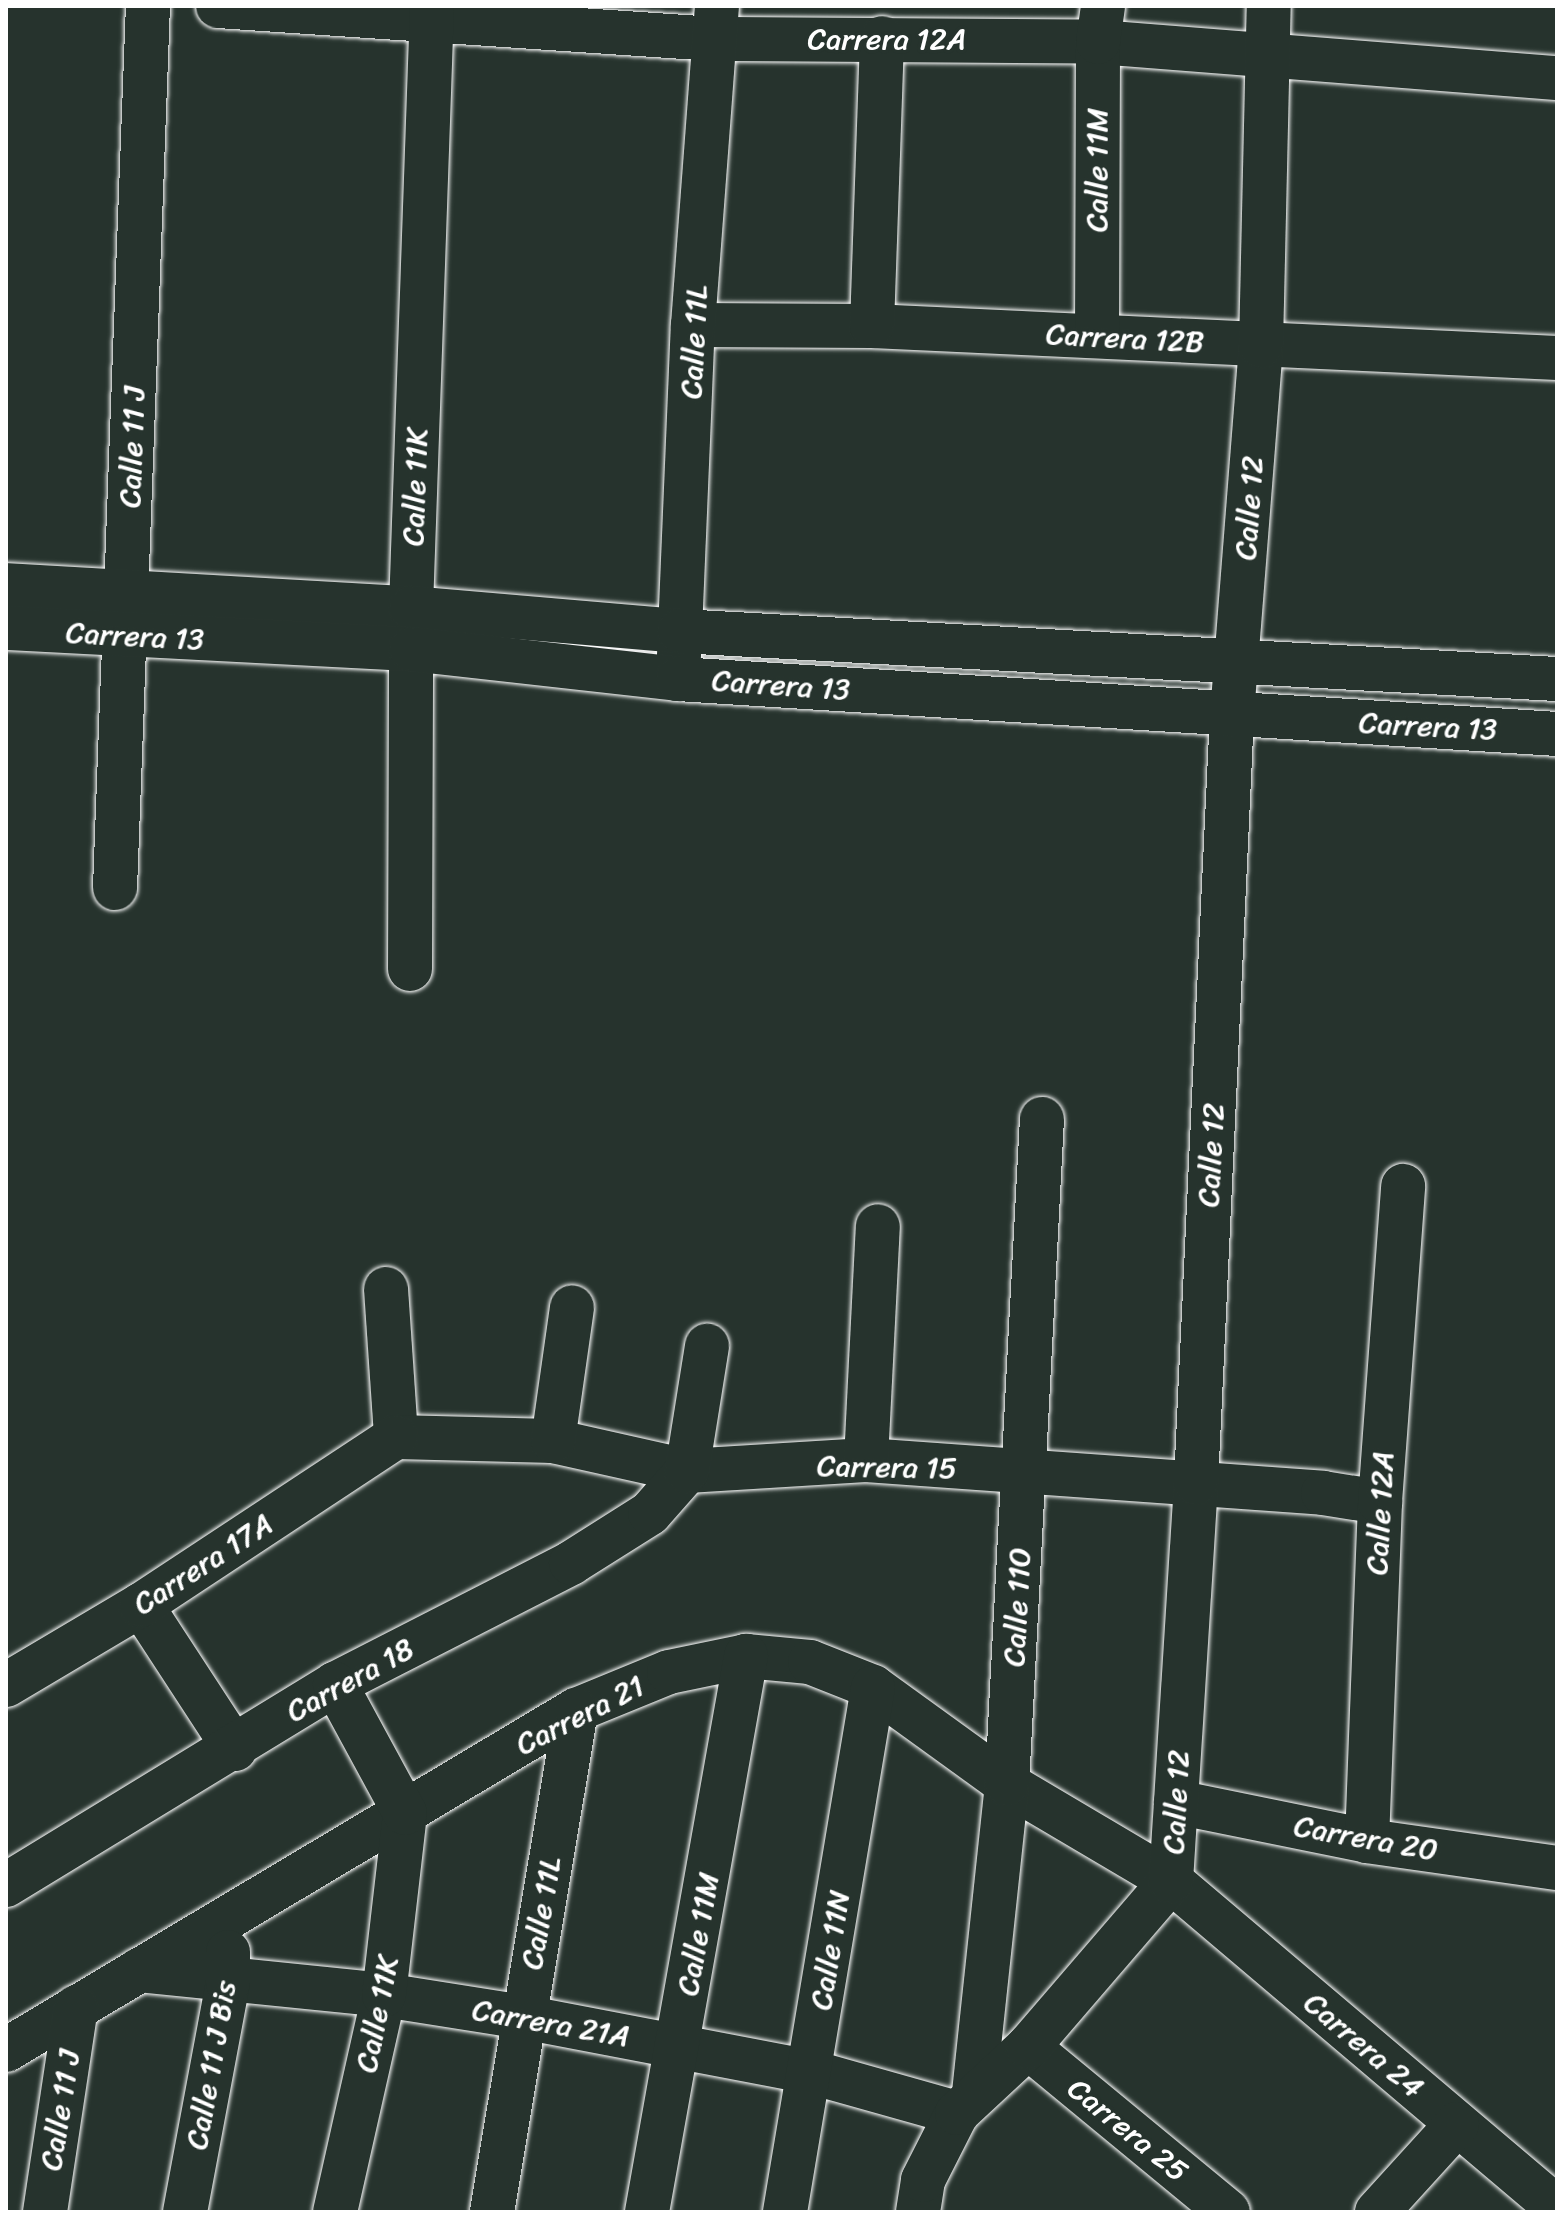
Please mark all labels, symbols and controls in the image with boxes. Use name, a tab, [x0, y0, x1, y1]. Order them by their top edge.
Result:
street label: Carrera 12A	[808, 21, 966, 57]
street label: Calle 11M	[1079, 108, 1115, 232]
street label: Calle 11L	[673, 284, 715, 400]
street label: Carrera 12B	[1045, 316, 1205, 360]
street label: Calle 11 J	[112, 386, 152, 508]
street label: Calle 11K	[395, 427, 435, 547]
street label: Calle 12	[1227, 455, 1271, 561]
street label: Carrera 13	[65, 614, 205, 658]
street label: Carrera 13	[711, 662, 851, 708]
street label: Carrera 13	[1358, 704, 1498, 748]
street label: Calle 12	[1190, 1102, 1232, 1208]
street label: Carrera 15	[817, 1448, 957, 1486]
street label: Calle 12A	[1359, 1450, 1401, 1576]
street label: Carrera 17A	[127, 1506, 279, 1622]
street label: Calle 11O	[996, 1546, 1038, 1668]
street label: Carrera 18	[280, 1630, 420, 1730]
street label: Carrera 21	[510, 1667, 650, 1763]
street label: Calle 12	[1155, 1749, 1197, 1855]
street label: Carrera 20	[1291, 1808, 1441, 1868]
street label: Calle 11L	[513, 1854, 569, 1972]
street label: Calle 11M	[669, 1870, 727, 1998]
street label: Calle 11N	[803, 1888, 857, 2012]
street label: Calle 11K	[348, 1953, 406, 2075]
street label: Calle 11 J Bis	[178, 1978, 244, 2152]
street label: Carrera 24	[1297, 1985, 1431, 2105]
street label: Carrera 21A	[470, 1991, 632, 2055]
street label: Calle 11 J	[33, 2047, 87, 2173]
street label: Carrera 25	[1060, 2071, 1196, 2189]

